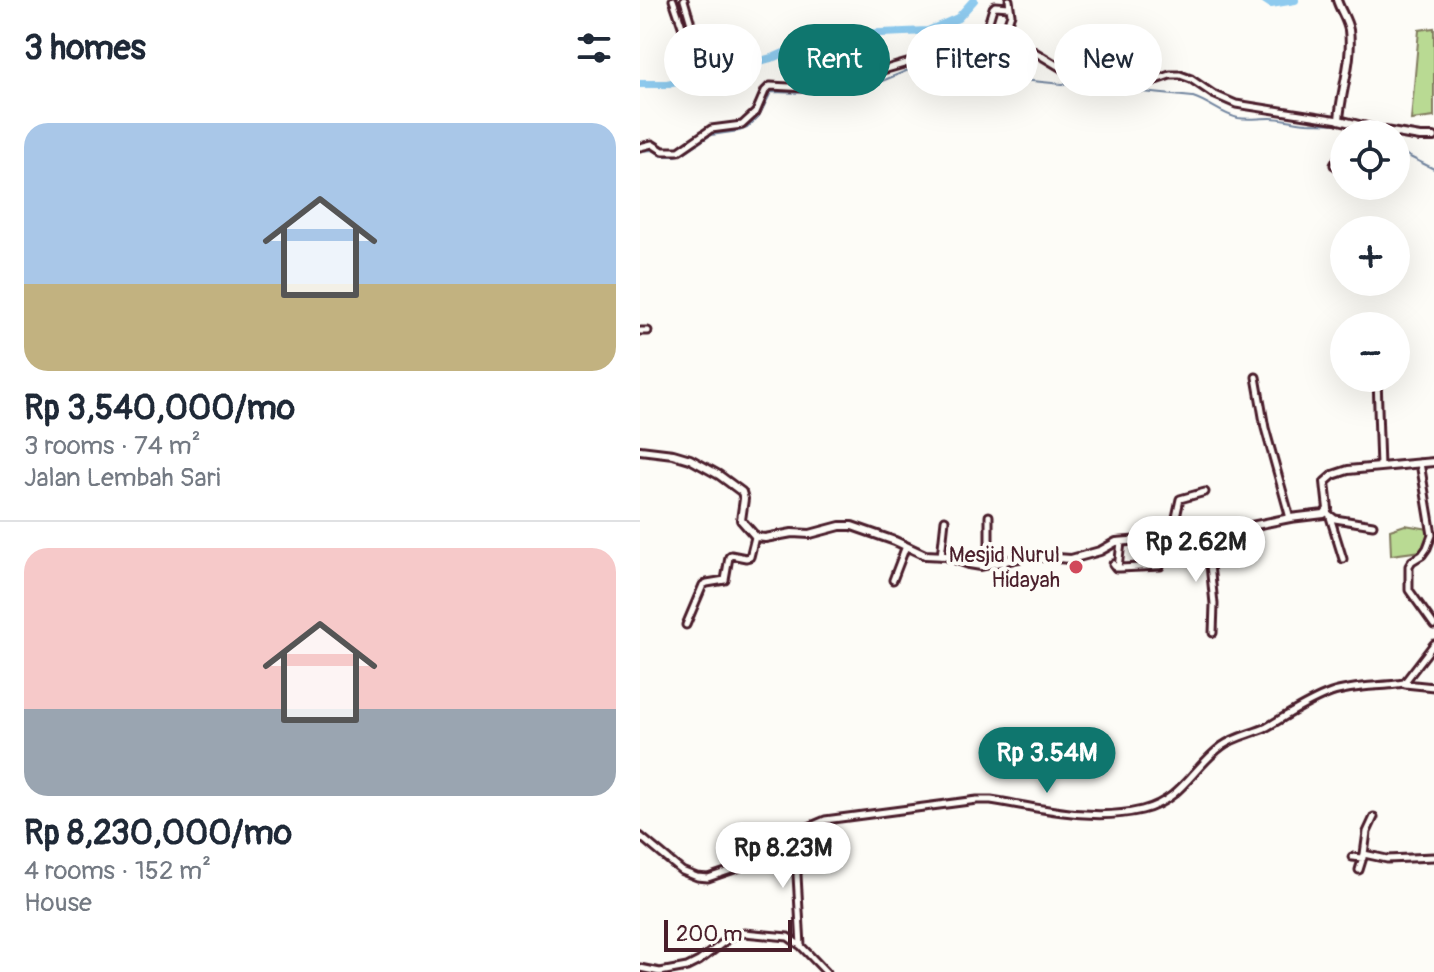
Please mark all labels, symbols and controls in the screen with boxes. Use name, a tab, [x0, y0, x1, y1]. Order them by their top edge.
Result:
chip: Buy	[664, 24, 762, 96]
chip: Rent	[778, 24, 890, 96]
chip: Filters	[906, 24, 1038, 96]
chip: New	[1054, 24, 1162, 96]
icon: filters	[572, 26, 616, 70]
text: 3 homes	[24, 27, 146, 70]
map controls	[1330, 120, 1410, 392]
button: locate	[1330, 120, 1410, 200]
icon: home	[248, 175, 392, 319]
button: +	[1330, 216, 1410, 296]
button: −	[1330, 312, 1410, 392]
text: Rp 3,540,000/mo	[24, 387, 295, 430]
text: 3 rooms · 74 m²	[24, 430, 201, 462]
text: Jalan Lembah Sari	[24, 462, 221, 494]
pin: Rp 2.62M	[1113, 516, 1279, 584]
text: Rp 2.62M	[1145, 526, 1247, 558]
place label: Mesjid Nurul Hidayah	[949, 541, 1060, 594]
marker: Mesjid Nurul Hidayah	[1067, 558, 1085, 576]
icon: home	[248, 600, 392, 744]
pin: Rp 3.54M	[964, 727, 1130, 795]
text: Rp 3.54M	[996, 737, 1098, 769]
text: Rp 8,230,000/mo	[24, 812, 292, 855]
pin: Rp 8.23M	[700, 822, 866, 890]
text: Rp 8.23M	[734, 832, 832, 864]
text: 4 rooms · 152 m²	[24, 855, 211, 887]
text: House	[24, 887, 92, 919]
scale bar	[664, 916, 792, 952]
text: 200 m	[676, 920, 743, 948]

